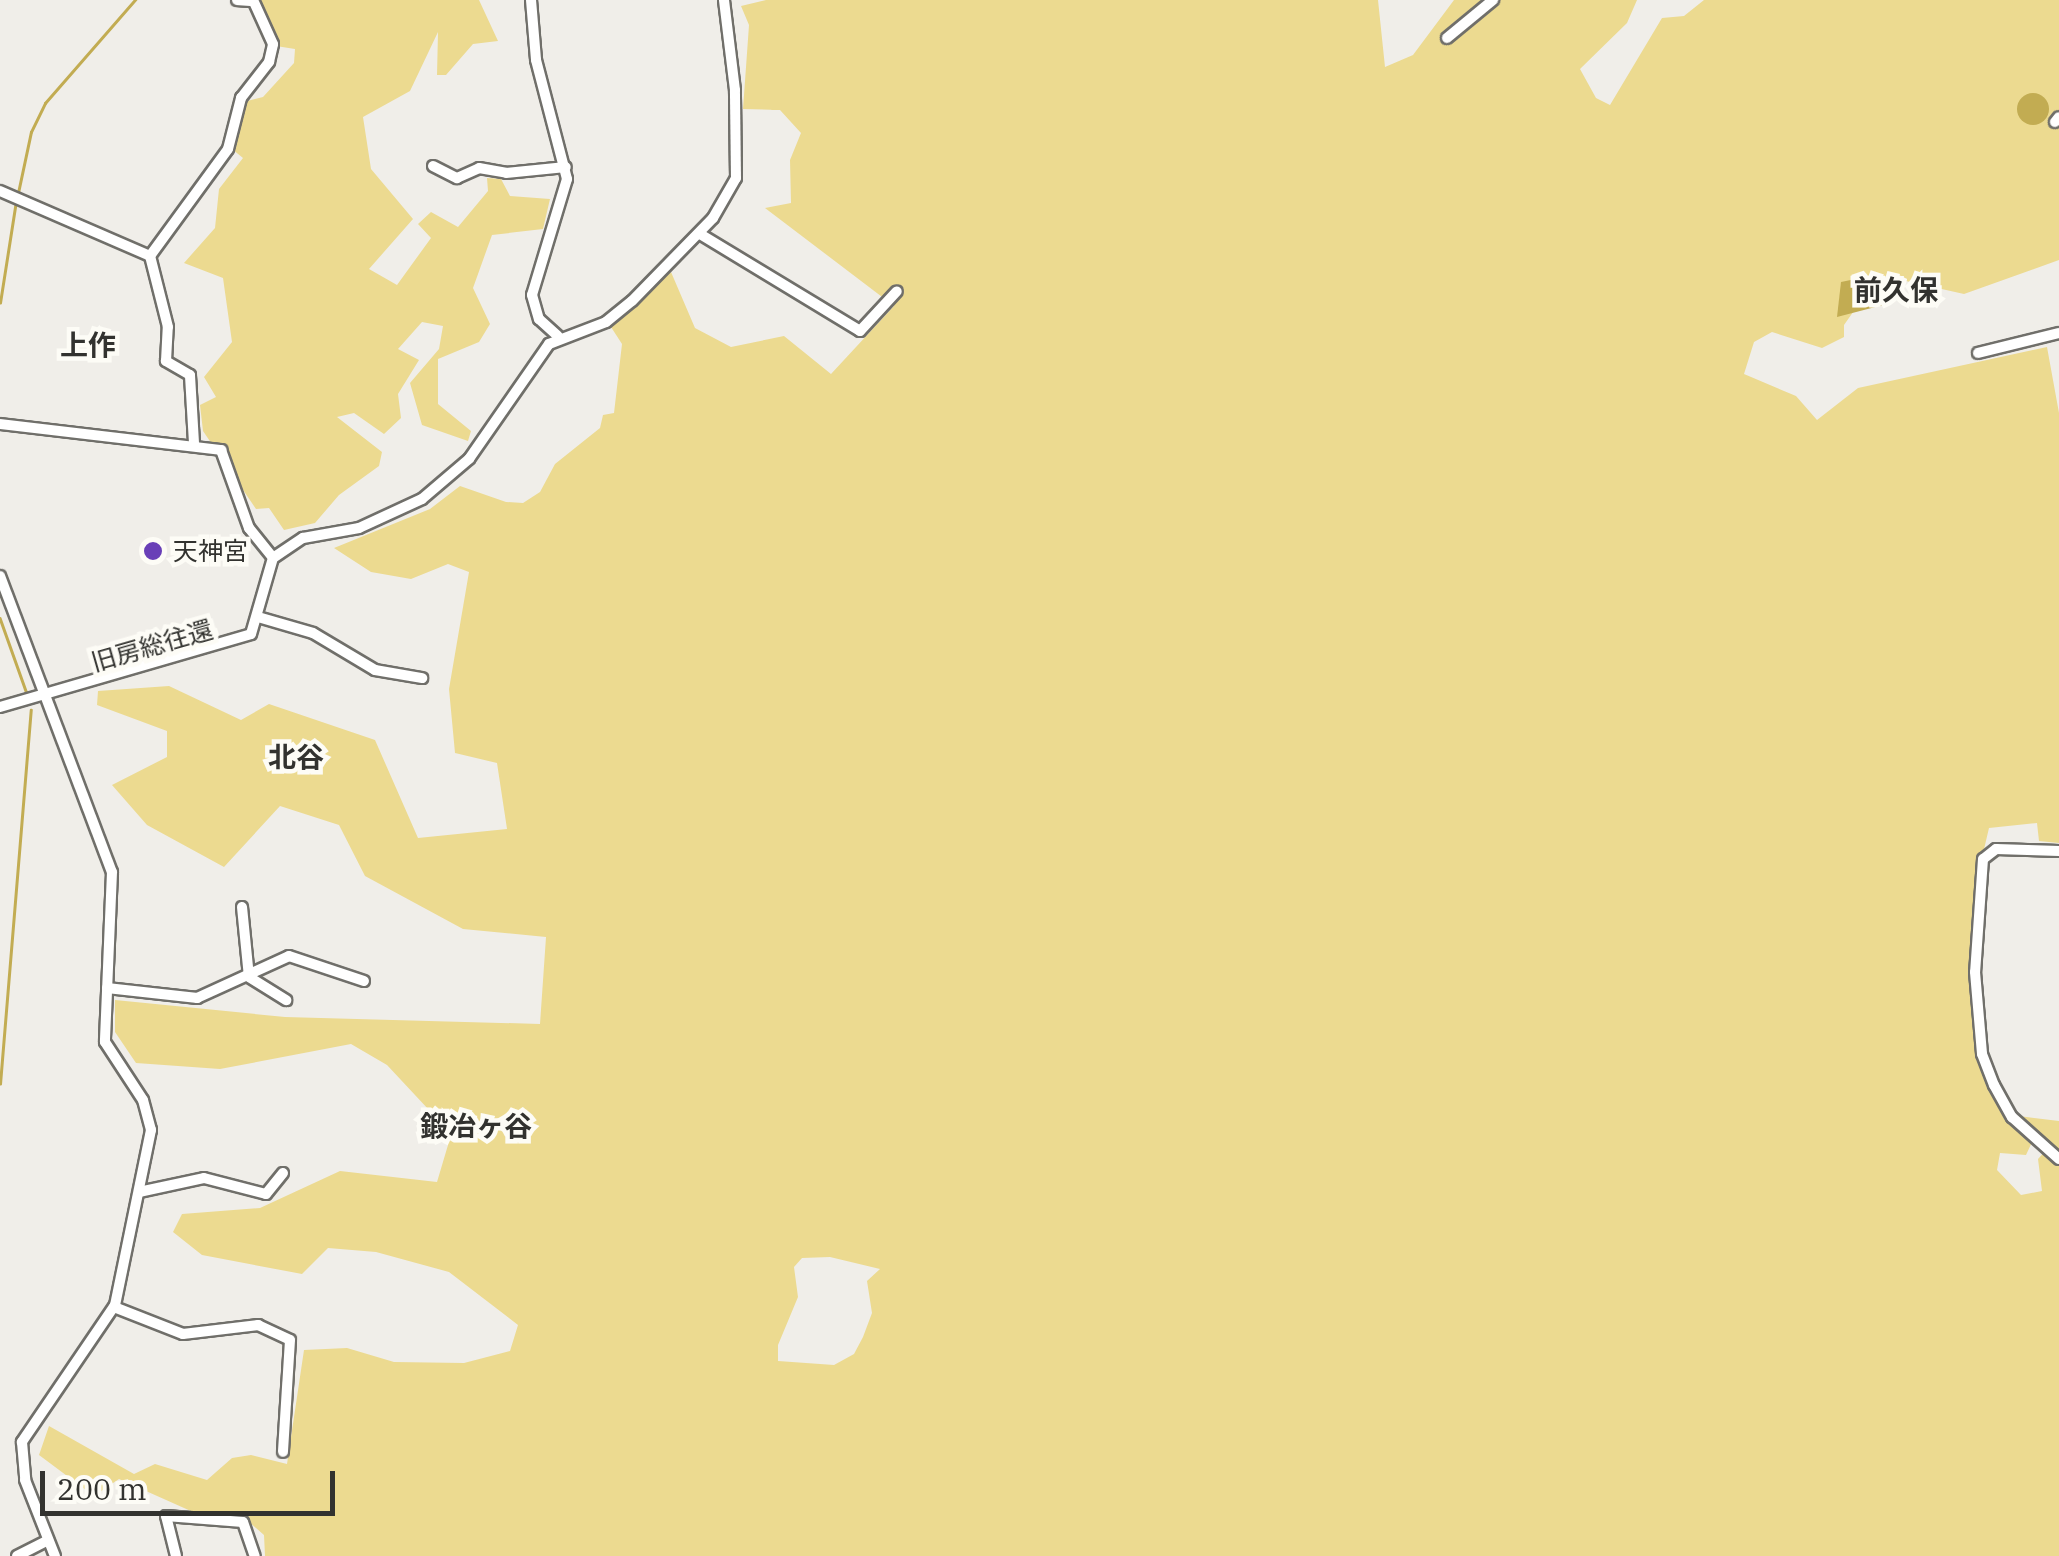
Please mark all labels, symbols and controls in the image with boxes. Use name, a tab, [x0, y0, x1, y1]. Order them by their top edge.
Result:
district label: 前久保	[1854, 273, 1938, 307]
district label: 上作	[60, 328, 116, 362]
place label: 天神宮	[173, 536, 248, 566]
marker: 天神宮	[142, 540, 164, 562]
street label: 旧房総往還	[88, 614, 216, 678]
district label: 北谷	[268, 740, 324, 774]
district label: 鍛冶ヶ谷	[420, 1109, 532, 1143]
scale bar	[45, 1451, 340, 1513]
text: 200 m	[57, 1469, 147, 1508]

